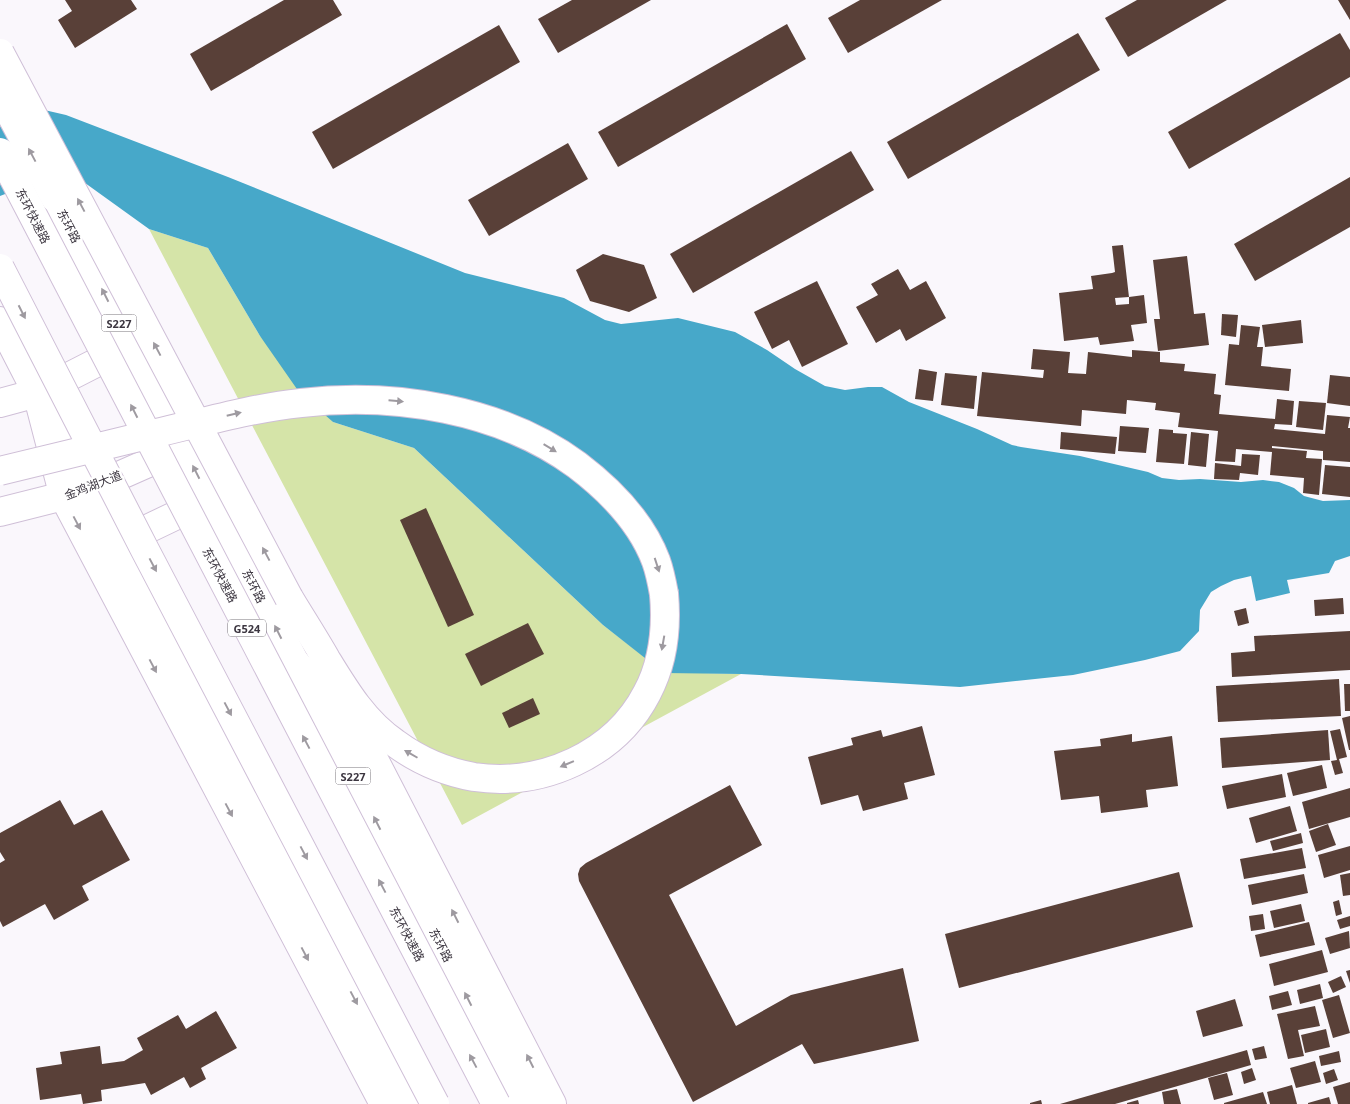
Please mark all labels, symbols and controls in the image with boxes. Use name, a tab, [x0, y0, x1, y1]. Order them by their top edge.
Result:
one-way arrow	[28, 148, 36, 162]
street label: 东环快速路	[12, 185, 54, 247]
one-way arrow	[77, 198, 85, 213]
street label: 东环路	[53, 206, 85, 246]
one-way arrow	[101, 287, 109, 302]
one-way arrow	[18, 304, 26, 319]
road number: S227	[102, 314, 136, 332]
one-way arrow	[153, 342, 161, 356]
one-way arrow	[388, 398, 404, 406]
one-way arrow	[130, 404, 138, 418]
one-way arrow	[227, 410, 242, 418]
one-way arrow	[544, 444, 557, 453]
one-way arrow	[192, 465, 200, 480]
street label: 金鸡湖大道	[62, 466, 124, 504]
one-way arrow	[73, 515, 81, 530]
street label: 东环快速路	[198, 545, 242, 605]
one-way arrow	[262, 547, 270, 562]
one-way arrow	[149, 558, 157, 572]
one-way arrow	[654, 558, 662, 573]
street label: 东环路	[238, 566, 270, 606]
road number: G524	[228, 620, 266, 636]
one-way arrow	[274, 625, 282, 640]
one-way arrow	[658, 635, 666, 651]
one-way arrow	[149, 659, 157, 674]
one-way arrow	[224, 702, 233, 716]
one-way arrow	[302, 735, 311, 748]
one-way arrow	[405, 749, 418, 758]
one-way arrow	[560, 761, 574, 769]
road number: S227	[336, 768, 370, 784]
one-way arrow	[225, 803, 233, 817]
one-way arrow	[373, 816, 381, 830]
one-way arrow	[300, 846, 308, 860]
one-way arrow	[378, 878, 386, 893]
street label: 东环快速路	[385, 904, 429, 964]
one-way arrow	[451, 909, 459, 924]
street label: 东环路	[425, 925, 457, 965]
one-way arrow	[301, 947, 309, 961]
one-way arrow	[350, 991, 358, 1005]
one-way arrow	[464, 991, 472, 1006]
one-way arrow	[526, 1053, 534, 1068]
one-way arrow	[469, 1054, 477, 1068]

